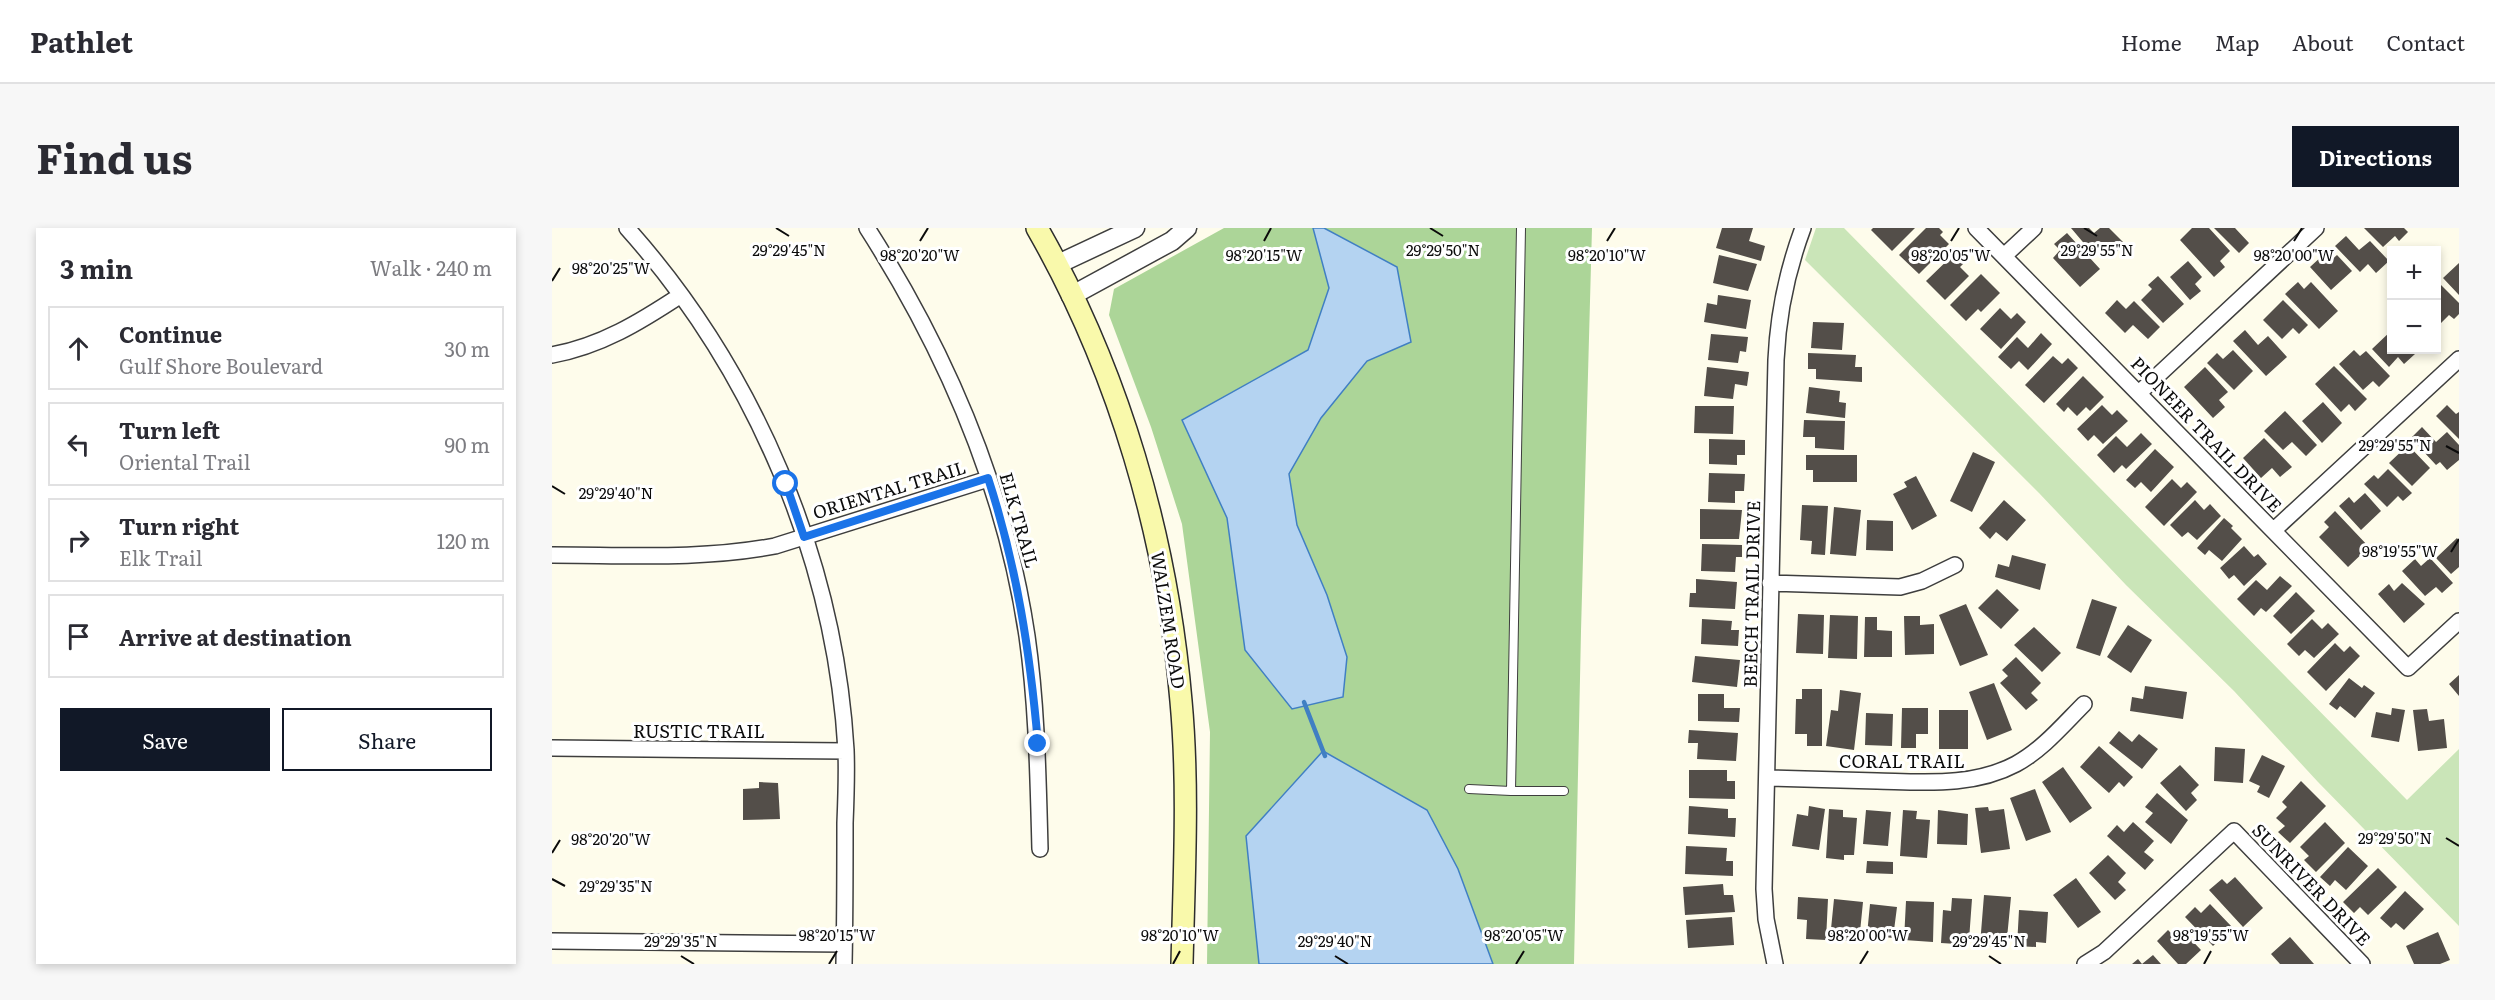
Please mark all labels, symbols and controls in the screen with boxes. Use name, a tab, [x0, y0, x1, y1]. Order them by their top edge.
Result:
text: Pathlet	[30, 20, 133, 62]
text: Home	[2121, 26, 2182, 57]
text: Map	[2215, 26, 2259, 57]
text: About	[2292, 26, 2354, 57]
text: Contact	[2387, 26, 2465, 57]
text: Find us	[36, 125, 193, 187]
button: Directions	[2292, 126, 2459, 187]
text: 29°29'45"N	[752, 238, 826, 261]
text: 29°29'50"N	[1406, 238, 1480, 261]
text: 29°29'55"N	[2061, 238, 2133, 261]
text: 98°20'20"W	[880, 243, 960, 266]
text: 98°20'15"W	[1226, 243, 1303, 266]
text: 98°20'10"W	[1568, 243, 1647, 266]
text: 98°20'05"W	[1911, 243, 1991, 266]
text: 98°20'00"W	[2254, 243, 2335, 266]
map controls	[2387, 246, 2441, 354]
button: +	[2387, 246, 2441, 300]
text: 3 min	[60, 248, 133, 287]
text: Walk · 240 m	[370, 252, 492, 282]
text: 98°20'25"W	[572, 256, 651, 279]
button: −	[2387, 300, 2441, 354]
text: Continue	[119, 317, 222, 350]
icon: ahead	[62, 332, 95, 365]
text: 30 m	[444, 333, 490, 363]
text: Gulf Shore Boulevard	[119, 350, 323, 380]
street label: PIONEER TRAIL DRIVE	[2125, 350, 2289, 518]
text: Turn left	[119, 413, 220, 446]
icon: left	[62, 428, 95, 461]
text: 90 m	[445, 429, 490, 459]
text: 29°29'55"N	[2359, 433, 2431, 456]
text: Oriental Trail	[119, 446, 250, 476]
street label: ORIENTAL TRAIL	[809, 453, 969, 525]
street label: ELK TRAIL	[993, 469, 1047, 571]
route start	[772, 470, 798, 496]
text: 29°29'40"N	[579, 481, 653, 504]
street label: BEECH TRAIL DRIVE	[1736, 500, 1766, 688]
text: Turn right	[119, 509, 239, 542]
icon: right	[62, 524, 95, 557]
text: 120 m	[437, 525, 490, 555]
text: 98°19'55"W	[2362, 539, 2439, 562]
text: Elk Trail	[119, 542, 202, 572]
street label: WALZEM ROAD	[1145, 549, 1193, 691]
icon: arrive	[62, 620, 95, 653]
text: Arrive at destination	[119, 620, 352, 653]
button: Save	[60, 708, 270, 771]
button: Share	[282, 708, 492, 771]
street label: RUSTIC TRAIL	[633, 717, 765, 744]
route end	[1024, 730, 1050, 756]
street label: CORAL TRAIL	[1839, 747, 1965, 774]
street label: SUNRIVER DRIVE	[2246, 817, 2378, 951]
text: 29°29'50"N	[2358, 826, 2432, 849]
text: 98°20'20"W	[571, 827, 651, 850]
text: 29°29'35"N	[579, 874, 653, 897]
text: 98°20'15"W	[799, 923, 876, 946]
text: 98°20'10"W	[1141, 923, 1220, 946]
text: 98°20'05"W	[1484, 923, 1564, 946]
text: 98°20'00"W	[1828, 923, 1909, 946]
text: 98°19'55"W	[2173, 923, 2250, 946]
text: 29°29'35"N	[644, 929, 718, 952]
text: 29°29'40"N	[1298, 929, 1372, 952]
text: 29°29'45"N	[1952, 929, 2026, 952]

